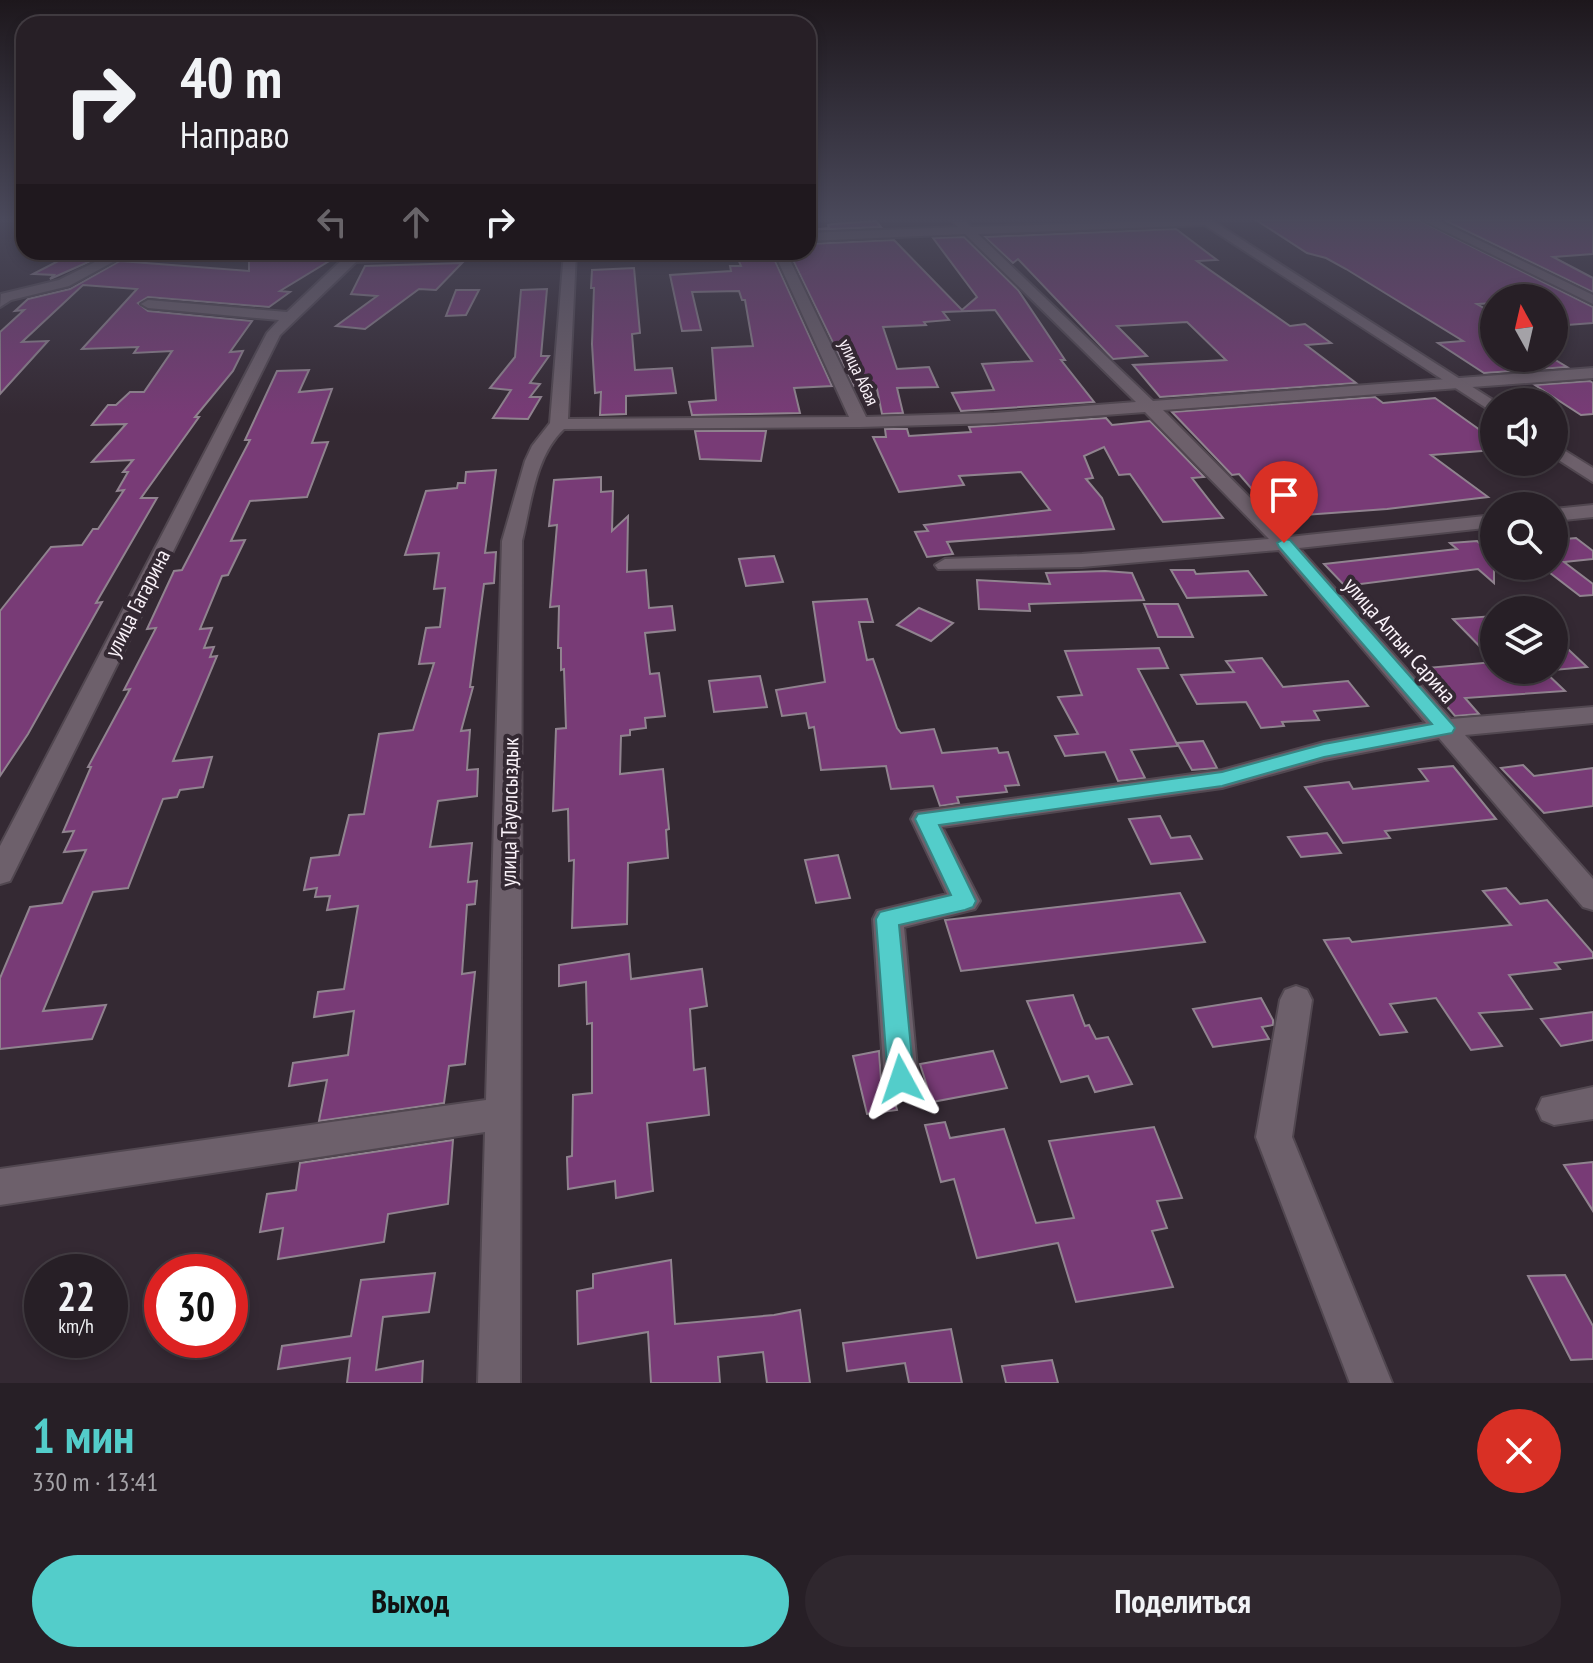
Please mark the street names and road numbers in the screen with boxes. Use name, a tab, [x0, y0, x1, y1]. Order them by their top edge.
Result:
street label: улица Абая	[834, 335, 884, 409]
street label: улица Гагарина	[98, 544, 176, 662]
street label: улица Алтын Сарина	[1338, 571, 1462, 709]
street label: улица Тауелсыздык	[494, 737, 524, 887]

